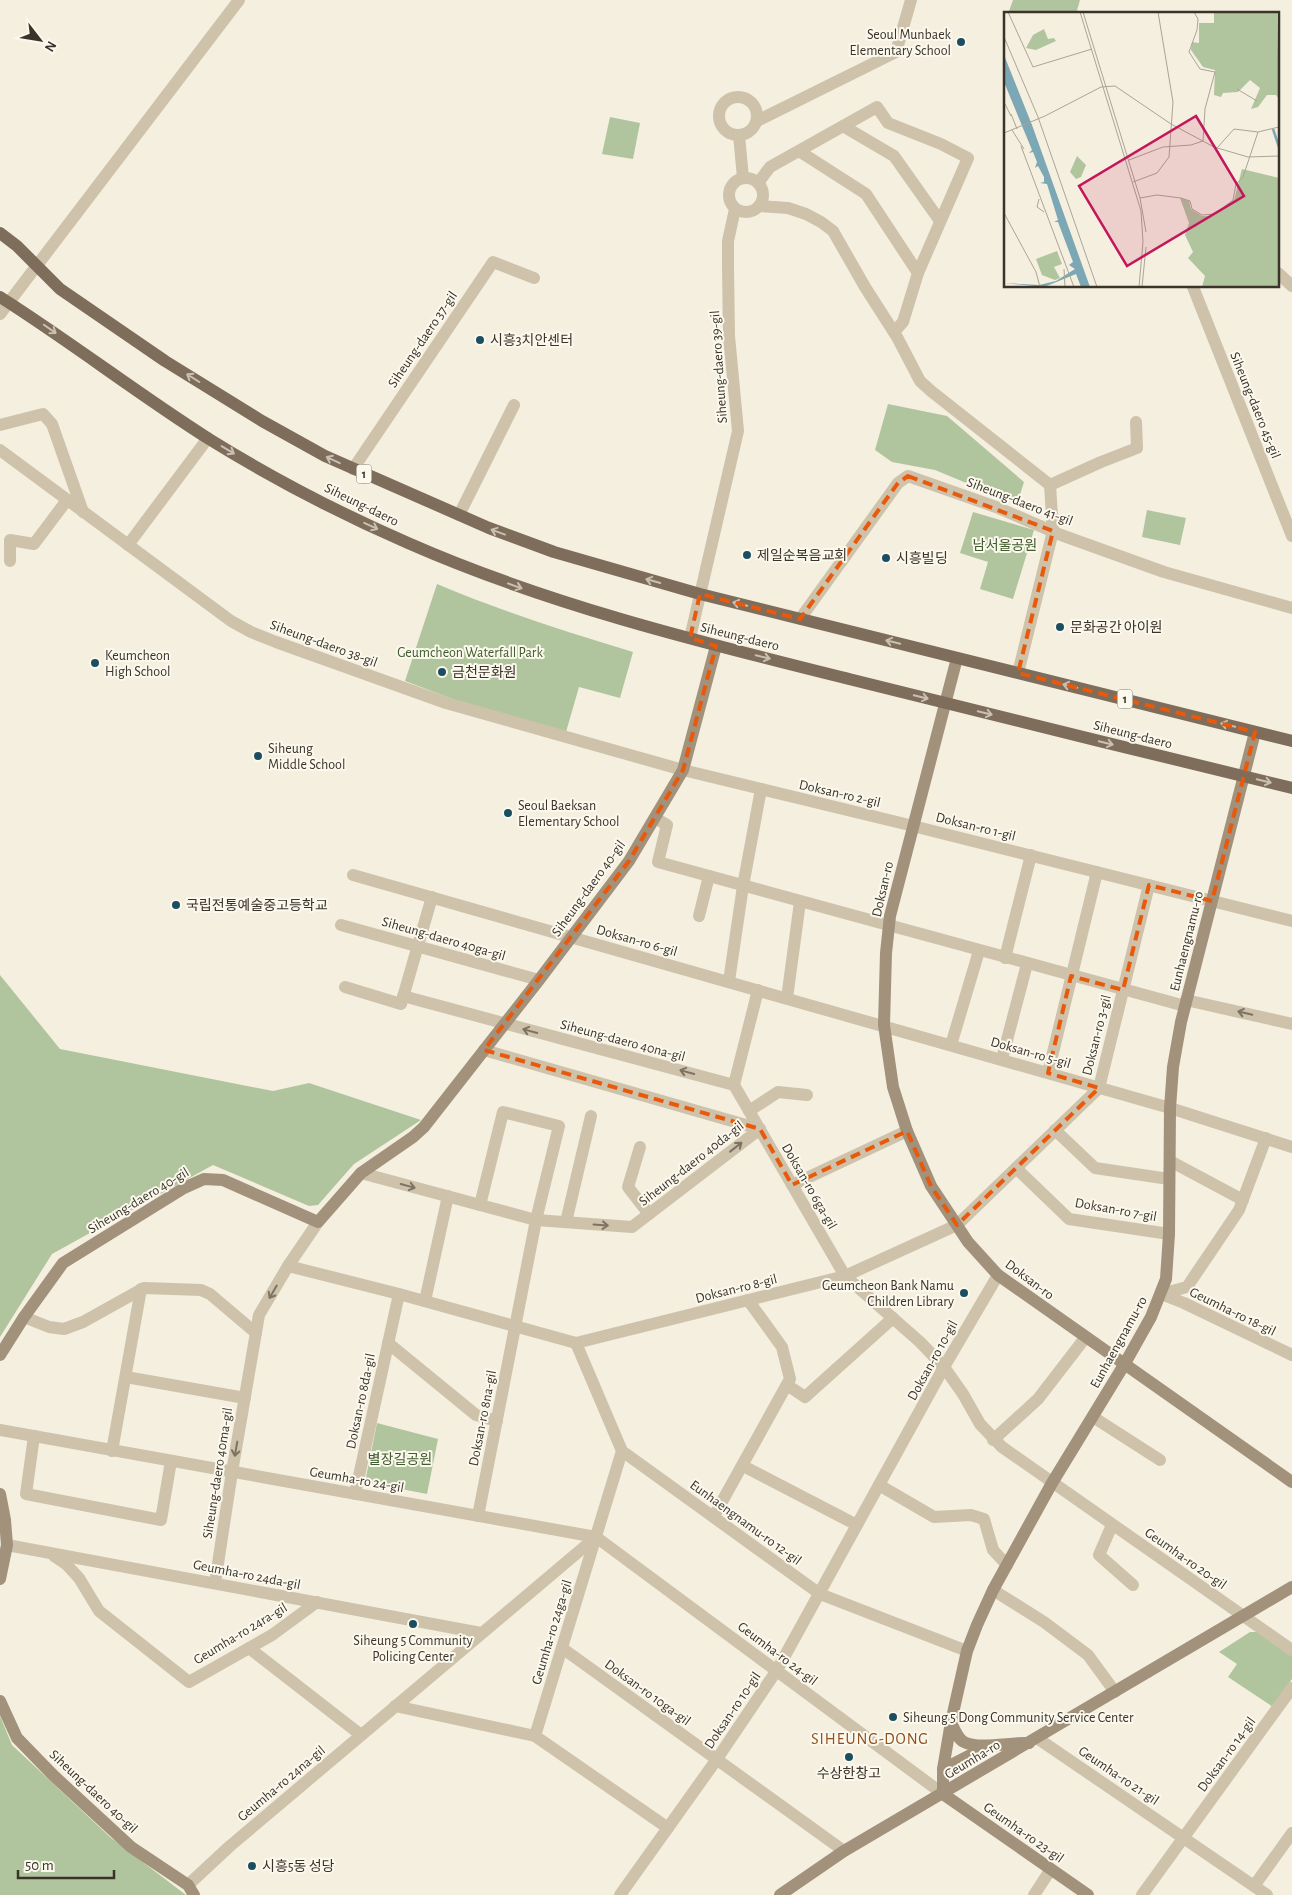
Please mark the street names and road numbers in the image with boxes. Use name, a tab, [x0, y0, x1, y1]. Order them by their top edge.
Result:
street label: Siheung-daero 37-gil	[386, 289, 460, 390]
street label: Siheung-daero 39-gil	[708, 310, 730, 424]
street label: Siheung-daero 45-gil	[1227, 350, 1283, 461]
road number: 1	[356, 464, 372, 484]
street label: Siheung-daero 41-gil	[965, 475, 1075, 529]
street label: Siheung-daero	[322, 481, 401, 529]
street label: Siheung-daero 38-gil	[268, 618, 379, 670]
street label: Siheung-daero	[699, 620, 781, 654]
road number: 1	[1118, 690, 1132, 709]
street label: Siheung-daero	[1092, 718, 1174, 752]
street label: Doksan-ro 2-gil	[798, 778, 882, 810]
street label: Doksan-ro 1-gil	[934, 810, 1017, 844]
street label: Siheung-daero 40-gil	[549, 838, 628, 939]
street label: Doksan-ro	[870, 860, 896, 918]
street label: Eunhaengnamu-ro	[1168, 890, 1206, 993]
street label: Siheung-daero 40ga-gil	[380, 915, 507, 963]
street label: Doksan-ro 6-gil	[595, 923, 679, 959]
street label: Doksan-ro 3-gil	[1080, 993, 1114, 1077]
street label: Siheung-daero 40na-gil	[559, 1018, 687, 1064]
street label: Doksan-ro 5-gil	[989, 1035, 1072, 1071]
street label: Siheung-daero 40da-gil	[637, 1119, 747, 1209]
street label: Doksan-ro 6ga-gil	[779, 1141, 839, 1232]
street label: Siheung-daero 40-gil	[86, 1165, 191, 1236]
street label: Doksan-ro 7-gil	[1074, 1196, 1158, 1224]
street label: Doksan-ro	[1003, 1257, 1056, 1303]
street label: Doksan-ro 8-gil	[694, 1272, 779, 1306]
street label: Geumha-ro 18-gil	[1187, 1285, 1278, 1339]
street label: Eunhaengnamu-ro	[1088, 1294, 1150, 1391]
street label: Doksan-ro 10-gil	[905, 1318, 961, 1403]
street label: Doksan-ro 8da-gil	[344, 1352, 378, 1450]
street label: Doksan-ro 8na-gil	[467, 1369, 499, 1467]
street label: Siheung-daero 40ma-gil	[201, 1407, 235, 1540]
street label: Geumha-ro 24-gil	[309, 1465, 405, 1495]
street label: Eunhaengnamu-ro 12-gil	[687, 1478, 804, 1568]
street label: Geumha-ro 20-gil	[1142, 1525, 1229, 1592]
street label: Geumha-ro 24da-gil	[192, 1558, 302, 1592]
street label: Geumha-ro 24ga-gil	[529, 1578, 575, 1686]
street label: Geumha-ro 24ra-gil	[191, 1600, 290, 1667]
street label: Geumha-ro 24-gil	[735, 1619, 820, 1688]
street label: Doksan-ro 10ga-gil	[602, 1657, 693, 1729]
street label: Doksan-ro 10-gil	[702, 1670, 764, 1751]
street label: Doksan-ro 14-gil	[1195, 1715, 1258, 1795]
street label: Geumha-ro	[942, 1738, 1003, 1782]
street label: Geumha-ro 24na-gil	[235, 1743, 328, 1824]
street label: Geumha-ro 21-gil	[1076, 1744, 1161, 1808]
street label: Siheung-daero 40-gil	[46, 1747, 140, 1836]
street label: Geumha-ro 23-gil	[981, 1800, 1066, 1866]

